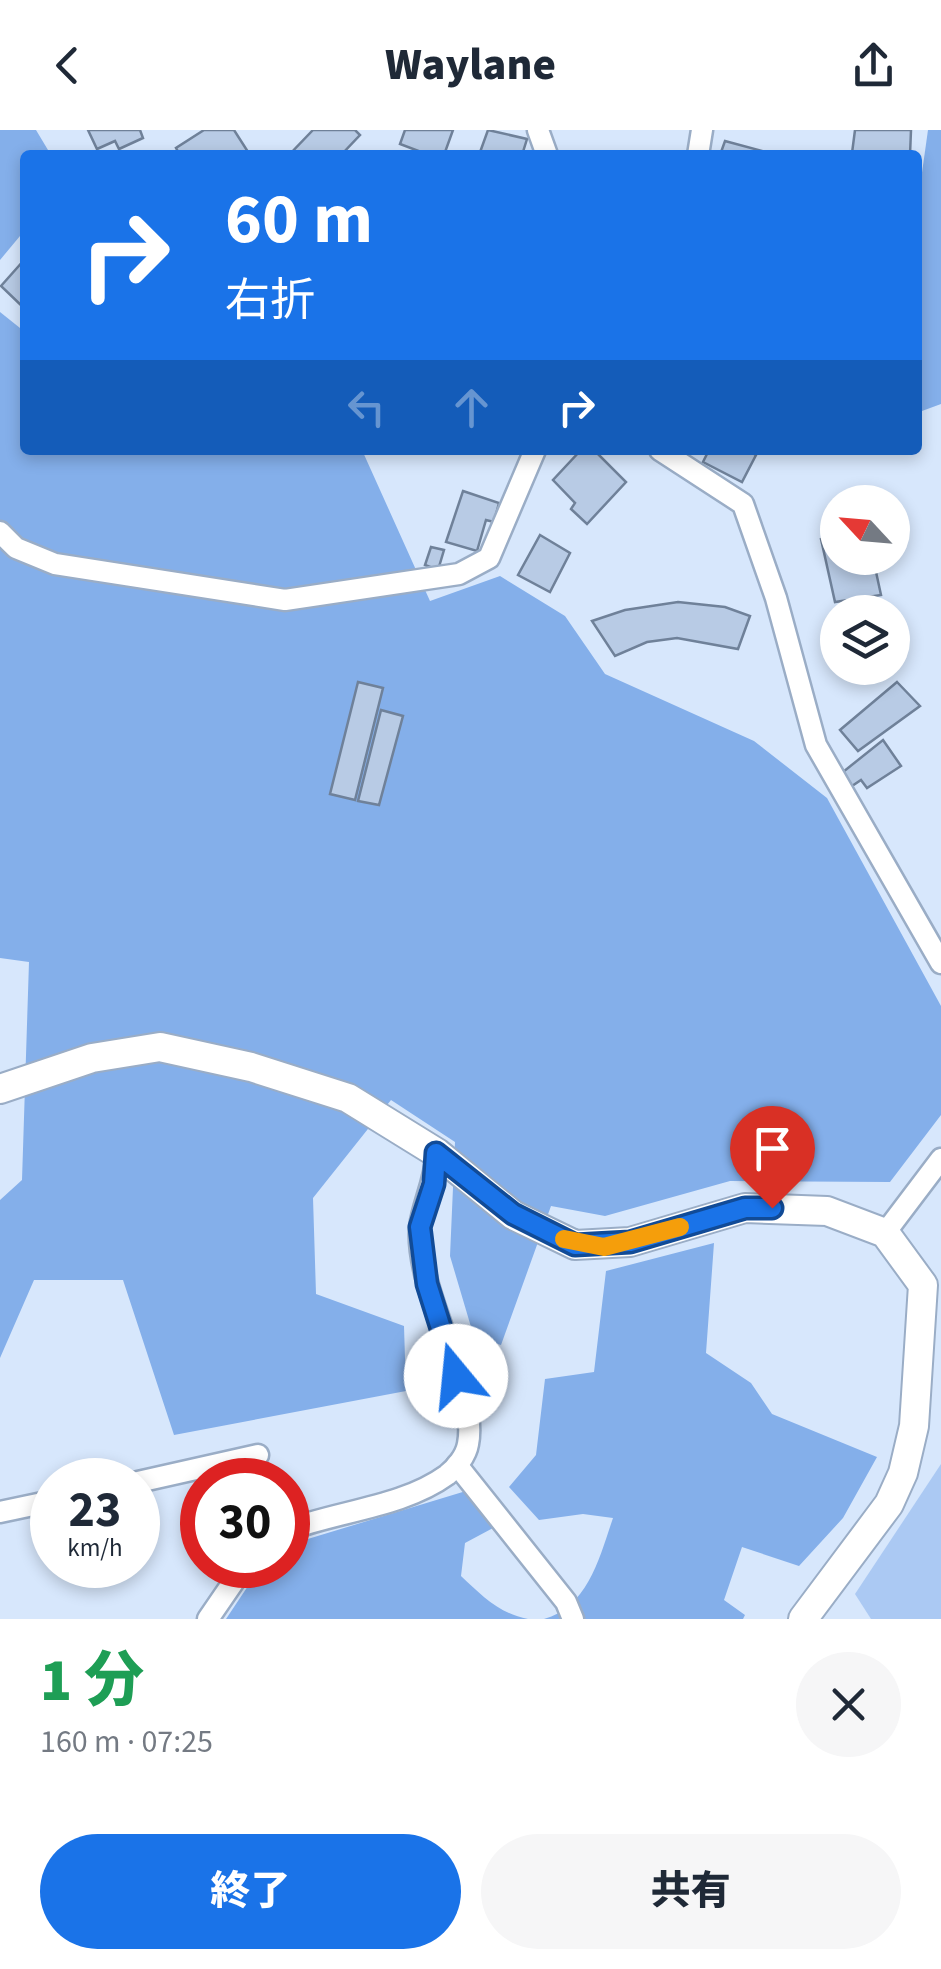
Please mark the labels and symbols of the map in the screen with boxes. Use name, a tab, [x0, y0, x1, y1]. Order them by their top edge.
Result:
north arrow	[820, 485, 910, 575]
pin	[730, 1106, 815, 1209]
position arrow	[404, 1324, 508, 1428]
speed limit sign: 30	[180, 1458, 310, 1588]

